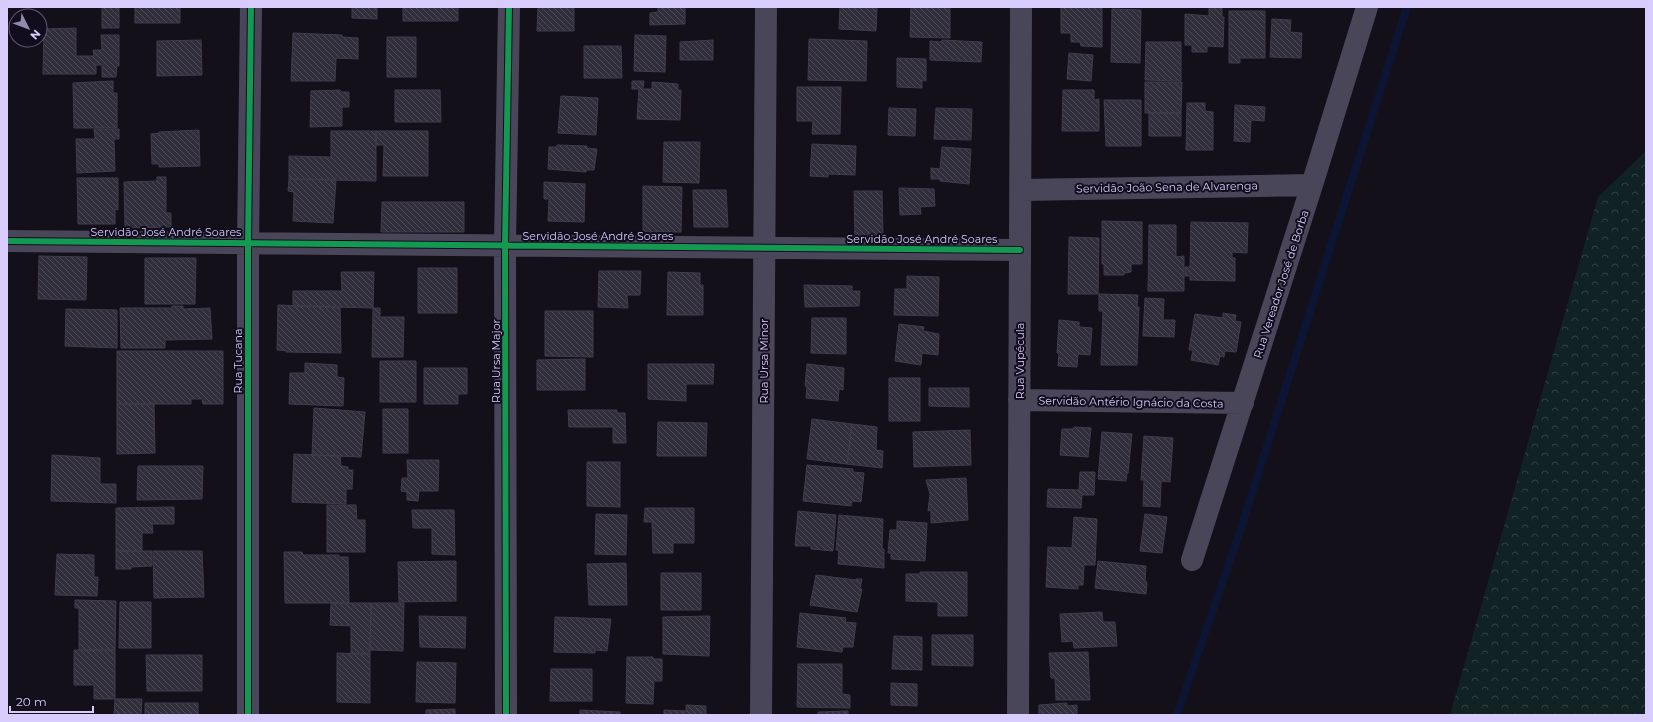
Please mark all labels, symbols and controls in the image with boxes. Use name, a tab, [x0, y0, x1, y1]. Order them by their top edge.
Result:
north arrow	[8, 8, 48, 48]
text: N	[27, 27, 44, 43]
street label: Servidão João Sena de Alvarenga	[1076, 178, 1258, 196]
street label: Rua Vereador José de Borba	[1250, 208, 1312, 360]
street label: Servidão José André Soares	[91, 225, 242, 239]
street label: Servidão José André Soares	[523, 229, 674, 243]
street label: Servidão José André Soares	[847, 232, 998, 246]
street label: Rua Ursa Major	[489, 319, 503, 403]
street label: Rua Ursa Minor	[757, 319, 771, 403]
street label: Rua Vupécula	[1013, 323, 1027, 399]
street label: Rua Tucana	[231, 329, 245, 393]
street label: Servidão Antério Ignácio da Costa	[1038, 393, 1224, 411]
scale bar	[10, 688, 93, 714]
text: 20 m	[16, 694, 47, 709]

